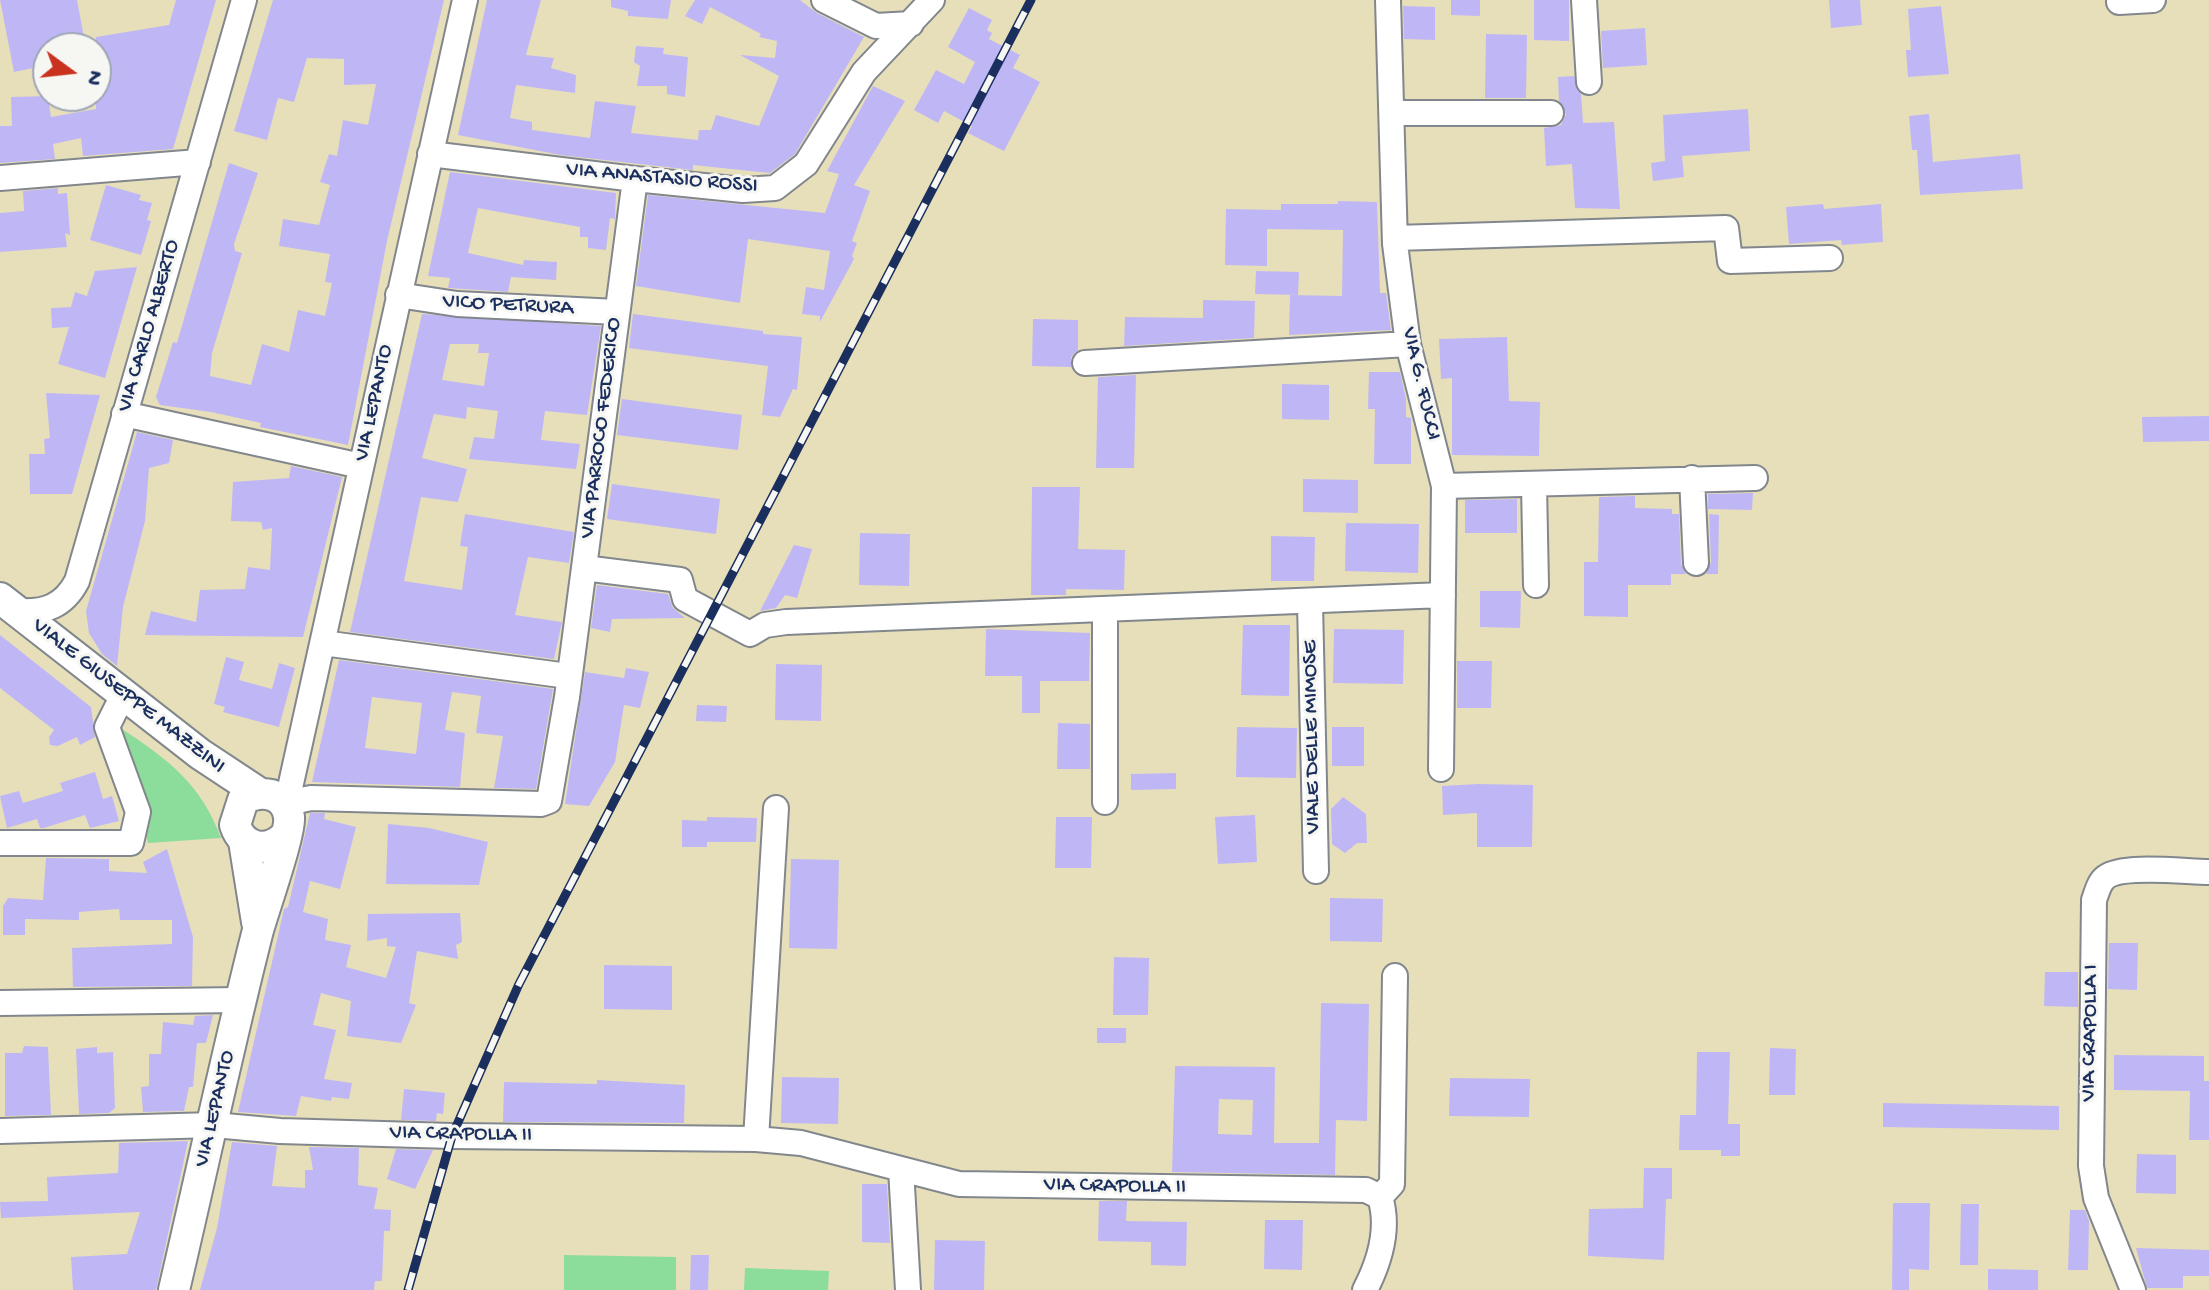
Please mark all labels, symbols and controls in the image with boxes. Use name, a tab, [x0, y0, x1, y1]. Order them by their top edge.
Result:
north arrow	[32, 32, 112, 112]
text: N	[79, 67, 108, 88]
street label: VIA ANASTASIO ROSSI	[565, 157, 759, 201]
street label: VIA CARLO ALBERTO	[113, 237, 187, 415]
street label: VICO PETRURA	[442, 289, 574, 323]
street label: VIA PARROCO FEDERICO	[575, 316, 629, 540]
street label: VIA G. FUCCI	[1394, 325, 1446, 443]
street label: VIA LEPANTO	[350, 342, 400, 464]
street label: VIALE GIUSEPPE MAZZINI	[26, 613, 230, 781]
street label: VIALE DELLE MIMOSE	[1298, 640, 1328, 834]
street label: VIA CRAPOLLA I	[2077, 964, 2105, 1102]
street label: VIA LEPANTO	[190, 1048, 242, 1170]
street label: VIA CRAPOLLA II	[390, 1121, 532, 1149]
street label: VIA CRAPOLLA II	[1044, 1173, 1186, 1201]

